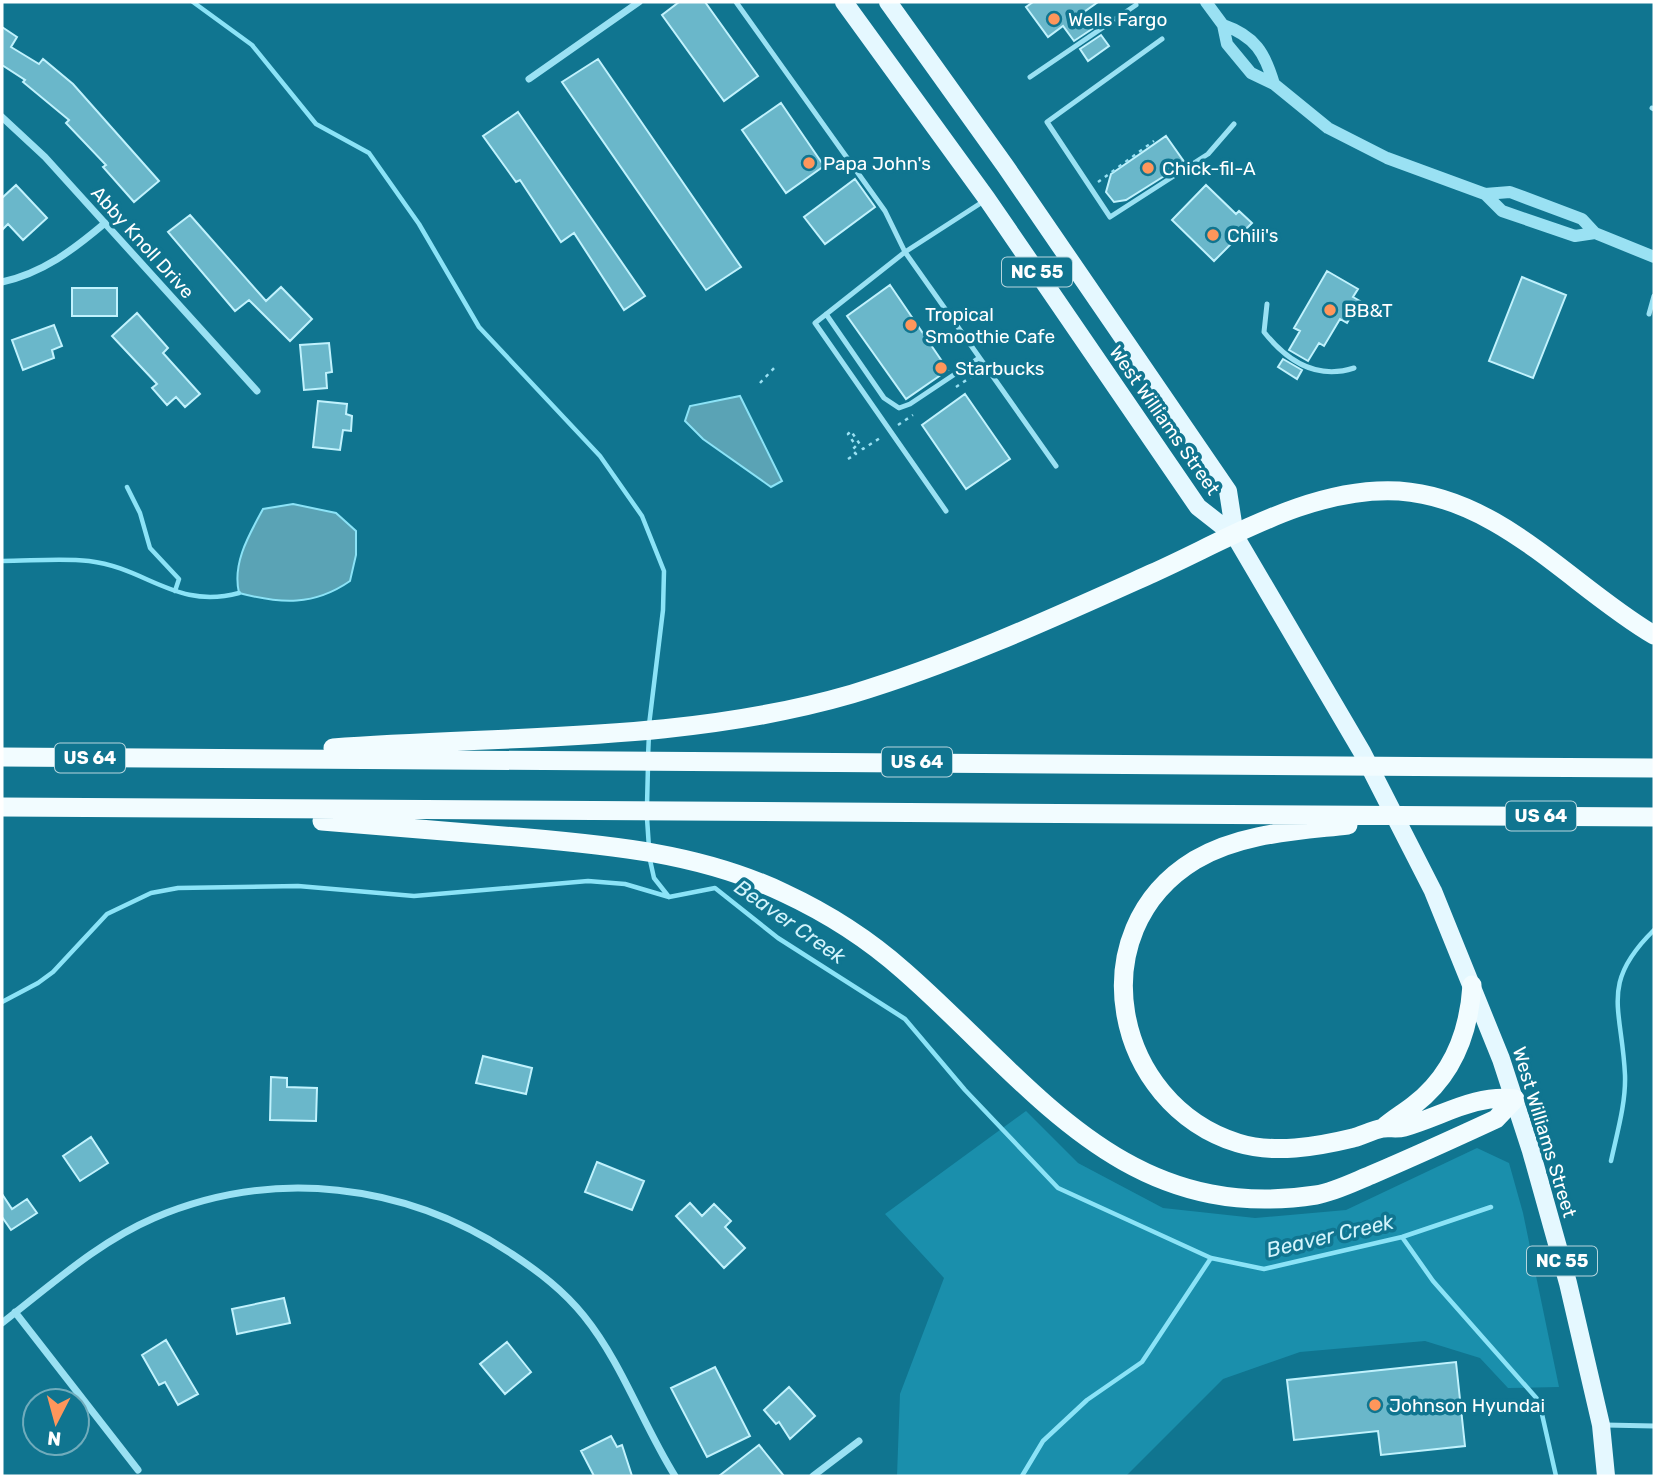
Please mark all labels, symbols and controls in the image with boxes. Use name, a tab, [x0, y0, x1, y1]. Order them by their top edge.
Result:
place label: Wells Fargo	[1068, 8, 1167, 31]
marker: Wells Fargo	[1046, 11, 1062, 27]
place label: Papa John's	[823, 152, 931, 175]
marker: Papa John's	[801, 155, 817, 171]
place label: Chick-fil-A	[1162, 157, 1256, 180]
marker: Chick-fil-A	[1140, 160, 1156, 176]
street label: Abby Knoll Drive	[86, 181, 199, 303]
place label: Chili's	[1227, 224, 1278, 247]
marker: Chili's	[1205, 227, 1221, 243]
road number: NC 55	[1002, 258, 1072, 286]
place label: BB&T	[1344, 299, 1393, 322]
marker: BB&T	[1322, 302, 1338, 318]
place label: Tropical Smoothie Cafe	[925, 303, 1055, 348]
marker: Tropical Smoothie Cafe	[903, 317, 919, 333]
street label: West Williams Street	[1104, 341, 1225, 500]
place label: Starbucks	[955, 357, 1045, 380]
marker: Starbucks	[933, 360, 949, 376]
road number: US 64	[55, 744, 125, 772]
road number: US 64	[882, 748, 952, 776]
road number: US 64	[1506, 802, 1576, 830]
water label: Beaver Creek	[730, 874, 852, 970]
street label: West Williams Street	[1508, 1044, 1582, 1221]
water label: Beaver Creek	[1264, 1208, 1397, 1262]
road number: NC 55	[1527, 1246, 1597, 1276]
north arrow	[21, 1387, 91, 1457]
place label: Johnson Hyundai	[1389, 1394, 1545, 1417]
marker: Johnson Hyundai	[1367, 1397, 1383, 1413]
text: N	[46, 1426, 62, 1451]

